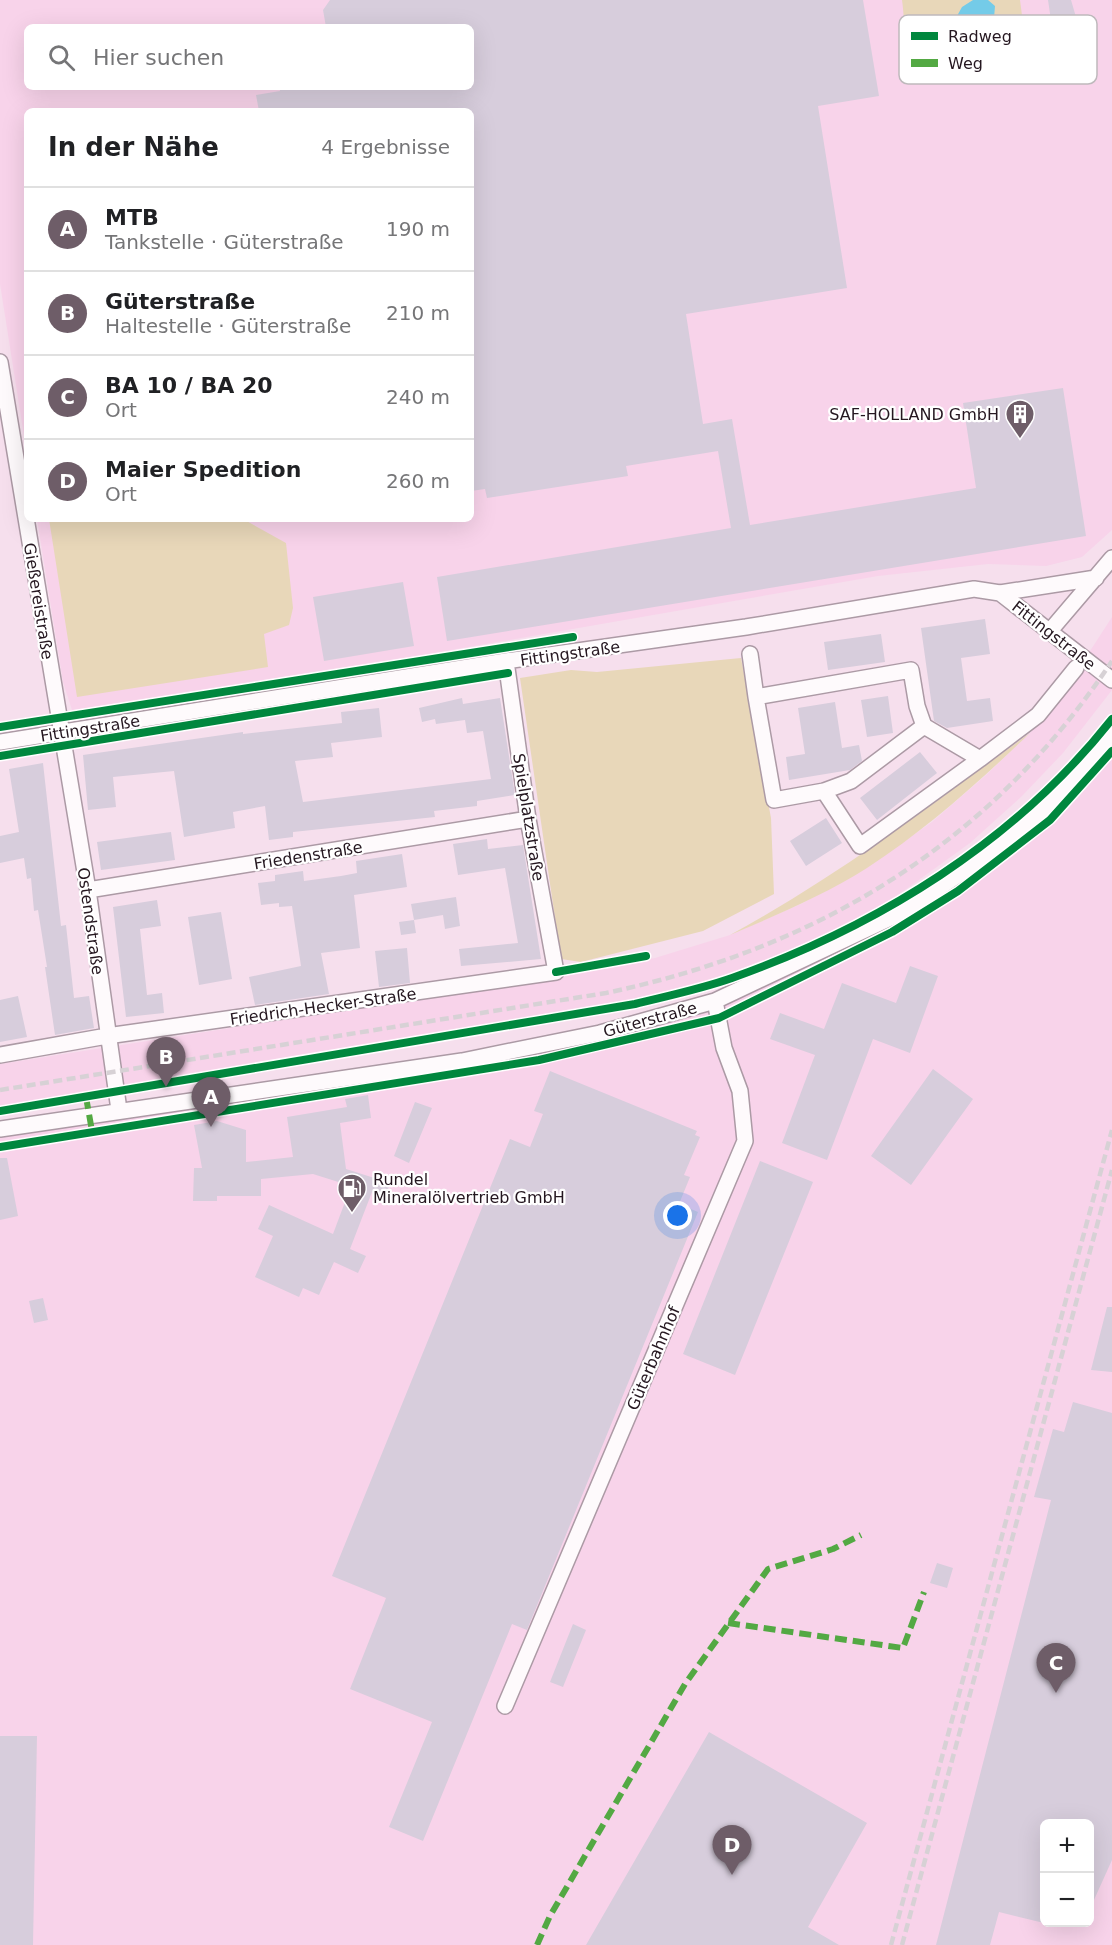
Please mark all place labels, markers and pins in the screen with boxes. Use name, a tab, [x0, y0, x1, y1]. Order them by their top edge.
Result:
building icon: SAF-HOLLAND GmbH	[1004, 398, 1036, 440]
place label: SAF-HOLLAND GmbH	[829, 405, 999, 424]
pin: B	[146, 1038, 186, 1087]
pin: A	[192, 1078, 230, 1127]
place label: Rundel Mineralölvertrieb GmbH	[373, 1170, 565, 1207]
fuel station icon: Rundel Mineralölvertrieb GmbH	[336, 1172, 368, 1214]
pin: C	[1036, 1644, 1076, 1693]
pin: D	[712, 1826, 752, 1875]

